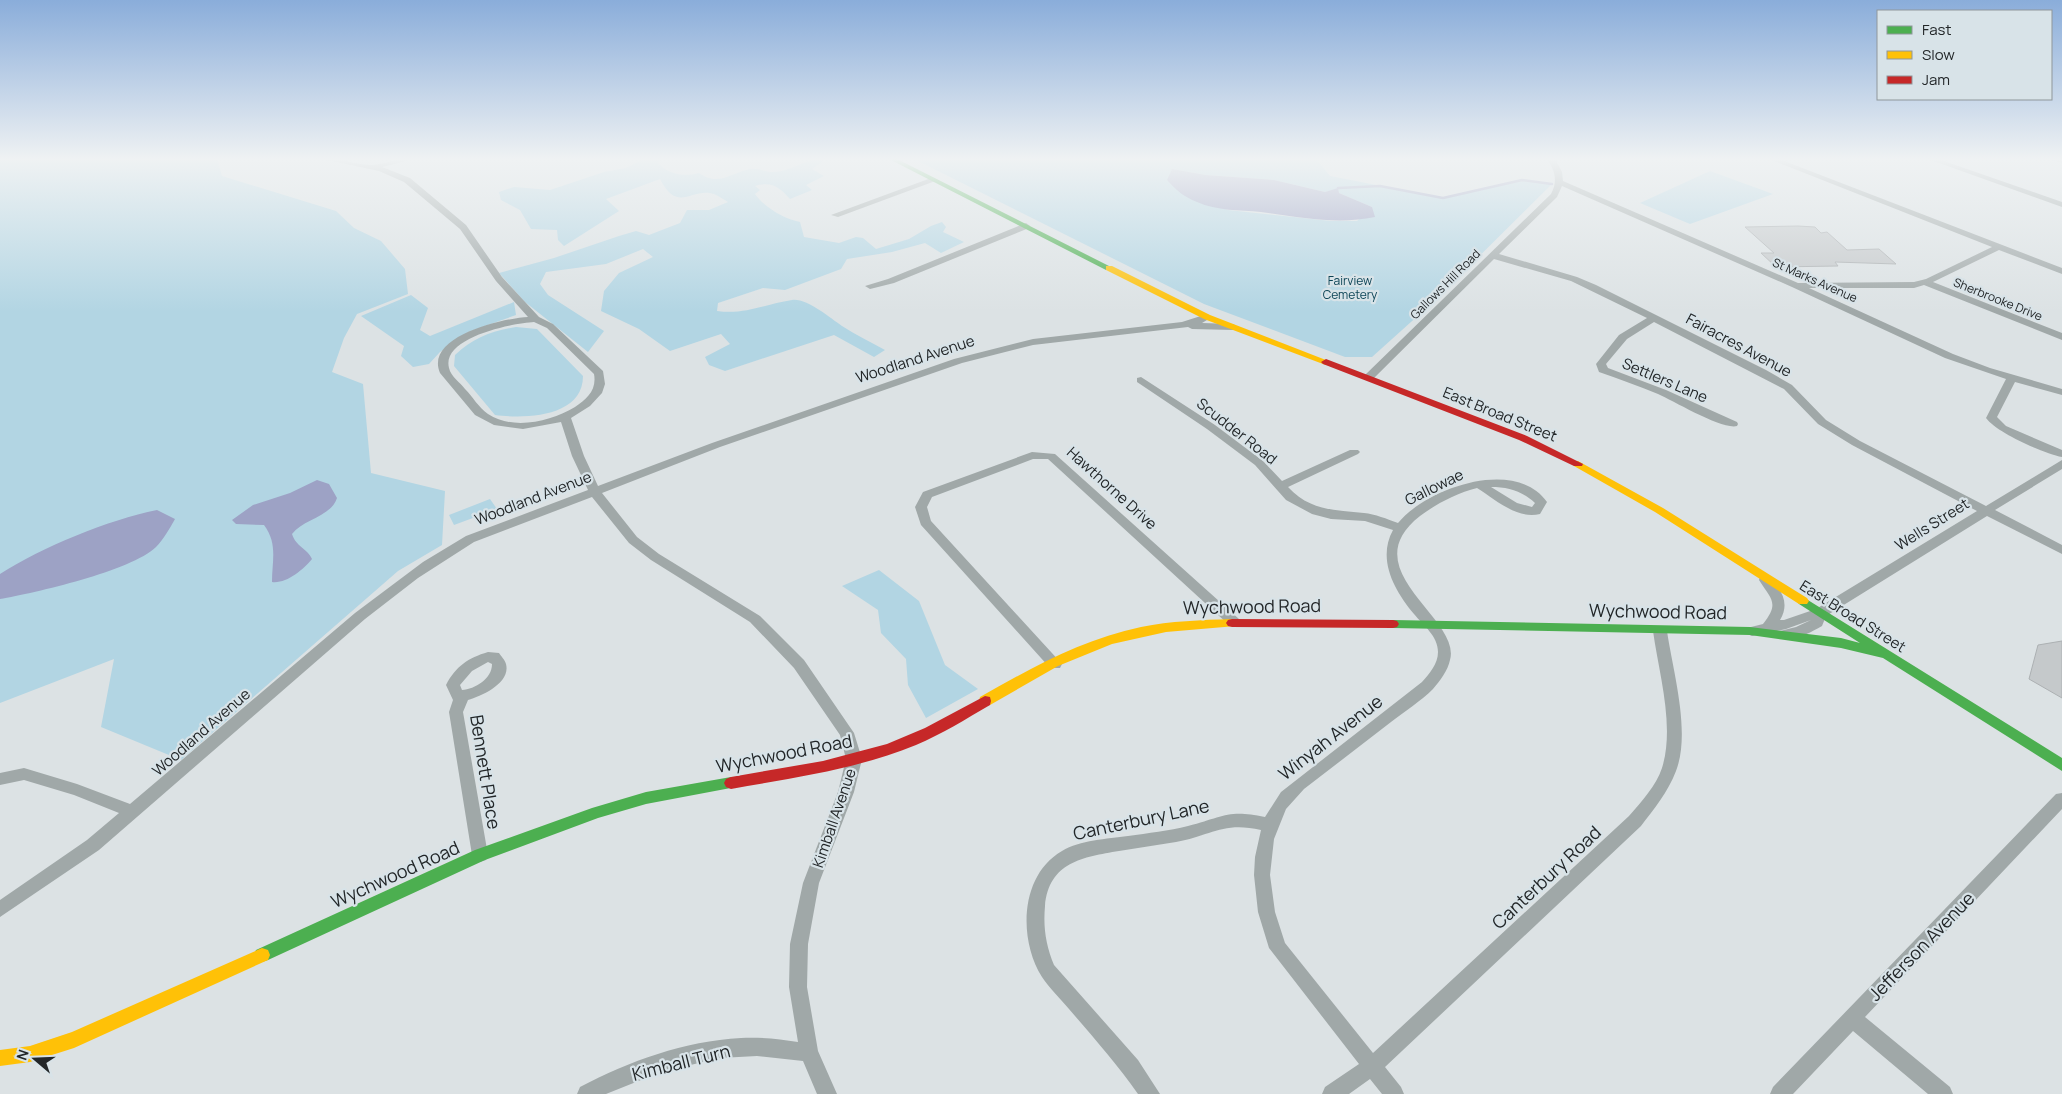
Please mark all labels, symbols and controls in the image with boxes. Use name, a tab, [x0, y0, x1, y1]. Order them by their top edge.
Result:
legend	[1877, 10, 2052, 100]
text: Fast	[1922, 19, 1951, 40]
text: Slow	[1922, 44, 1955, 65]
text: Jam	[1922, 69, 1950, 90]
street label: Gallows Hill Road	[1406, 245, 1484, 323]
street label: St Marks Avenue	[1770, 254, 1860, 306]
park label: Fairview Cemetery	[1323, 272, 1378, 303]
street label: Sherbrooke Drive	[1951, 273, 2045, 325]
street label: Fairacres Avenue	[1682, 308, 1796, 382]
street label: Woodland Avenue	[853, 330, 977, 388]
street label: Settlers Lane	[1619, 353, 1711, 408]
street label: East Broad Street	[1440, 382, 1560, 446]
street label: Scudder Road	[1192, 393, 1282, 469]
street label: Hawthorne Drive	[1062, 442, 1162, 534]
street label: Gallowae	[1401, 464, 1467, 510]
street label: Woodland Avenue	[471, 466, 595, 530]
street label: Wells Street	[1891, 493, 1973, 555]
street label: East Broad Street	[1796, 575, 1910, 657]
street label: Wychwood Road	[1183, 593, 1321, 619]
street label: Wychwood Road	[1589, 598, 1727, 624]
street label: Woodland Avenue	[147, 683, 255, 781]
street label: Winyah Avenue	[1273, 689, 1387, 785]
street label: Bennett Place	[465, 713, 507, 831]
street label: Wychwood Road	[714, 728, 854, 778]
street label: Kimball Avenue	[807, 765, 861, 870]
street label: Canterbury Lane	[1071, 793, 1211, 845]
street label: Canterbury Road	[1486, 820, 1606, 934]
street label: Wychwood Road	[327, 835, 463, 913]
street label: Jefferson Avenue	[1863, 886, 1979, 1006]
north arrow	[10, 1034, 60, 1084]
street label: Kimball Turn	[629, 1038, 733, 1086]
text: N	[12, 1047, 33, 1062]

